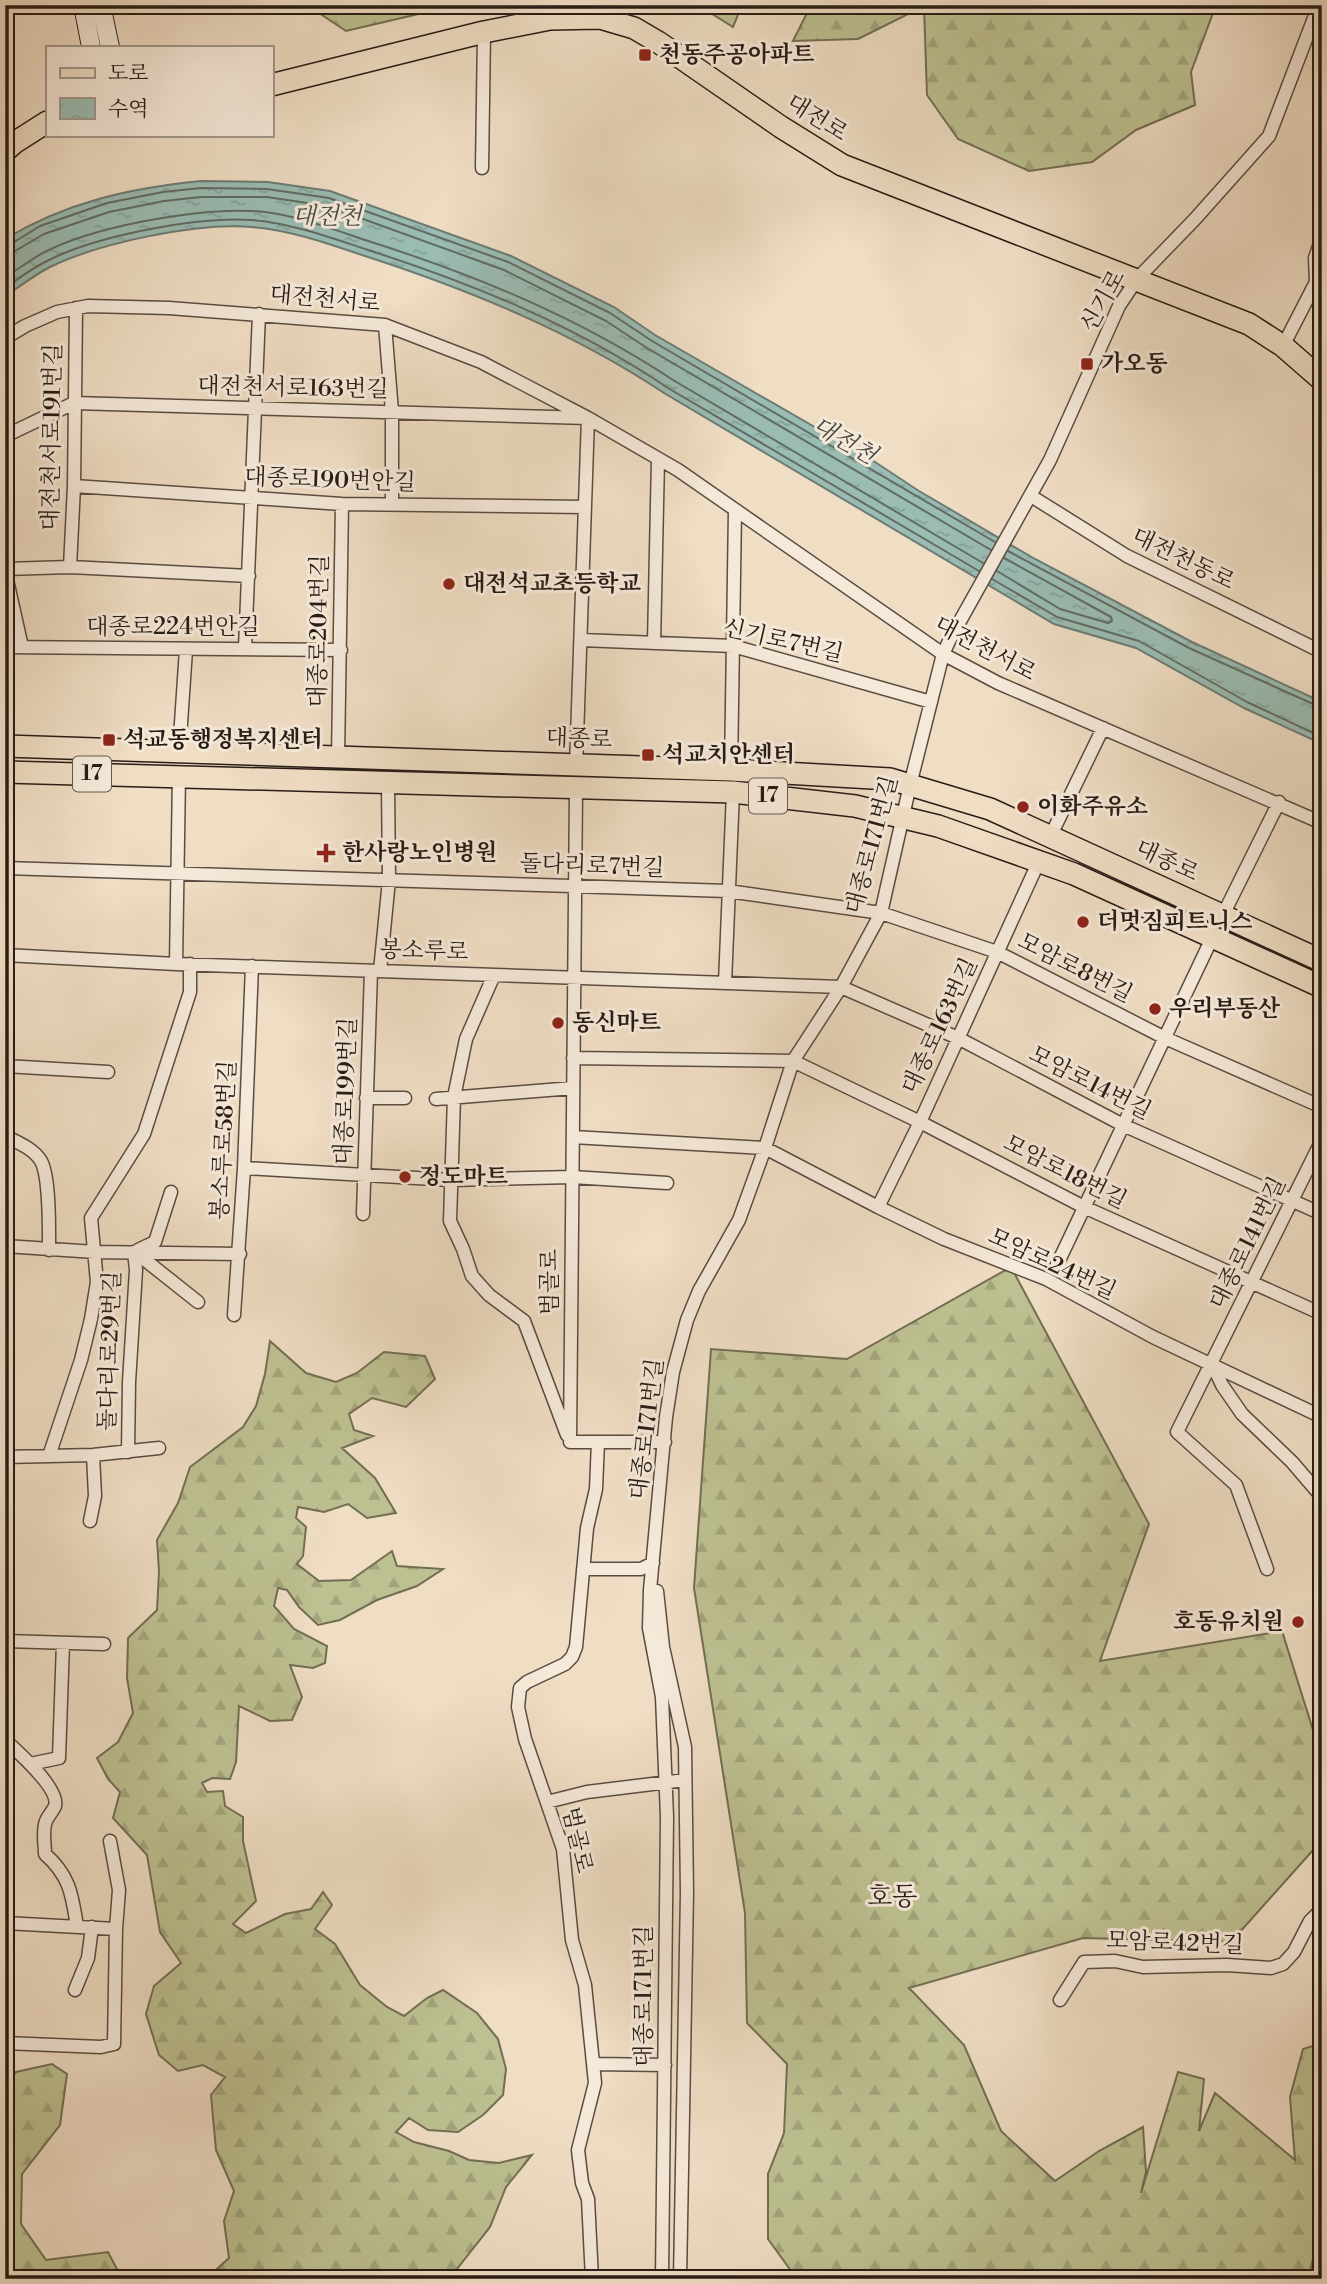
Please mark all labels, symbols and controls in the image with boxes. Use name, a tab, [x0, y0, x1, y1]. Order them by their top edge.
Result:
place label: 천동주공아파트	[659, 41, 815, 69]
legend	[46, 46, 273, 136]
marker: 천동주공아파트	[637, 47, 653, 63]
text: 도로	[108, 61, 149, 87]
street label: 대전로	[781, 88, 853, 148]
text: 수역	[108, 97, 149, 123]
water label: 대전천	[292, 202, 364, 232]
street label: 신기로	[1075, 265, 1131, 337]
street label: 대전천서로	[268, 280, 382, 318]
street label: 대전천서로191번길	[36, 343, 68, 531]
place label: 가오동	[1101, 350, 1168, 378]
marker: 가오동	[1079, 356, 1095, 372]
street label: 대전천서로163번길	[197, 372, 389, 404]
water label: 대전천	[806, 411, 883, 472]
street label: 대종로190번안길	[244, 463, 416, 497]
street label: 대전천동로	[1127, 522, 1239, 596]
street label: 대종로204번길	[304, 554, 334, 708]
place label: 대전석교초등학교	[463, 570, 642, 598]
marker: 대전석교초등학교	[441, 576, 457, 592]
street label: 대전천서로	[929, 611, 1041, 687]
street label: 대종로224번안길	[86, 613, 260, 641]
street label: 신기로7번길	[720, 614, 846, 668]
street label: 대종로	[545, 724, 613, 754]
place label: 석교동행정복지센터	[123, 726, 323, 754]
marker: 석교동행정복지센터	[101, 732, 117, 748]
place label: 석교치안센터	[662, 741, 795, 769]
marker: 석교치안센터	[640, 747, 656, 763]
road number: 17	[73, 756, 111, 792]
street label: 대종로171번길	[840, 773, 904, 917]
road number: 17	[749, 778, 787, 814]
place label: 이화주유소	[1037, 793, 1148, 821]
marker: 이화주유소	[1015, 799, 1031, 815]
street label: 대종로	[1131, 834, 1203, 888]
place label: 한사랑노인병원	[342, 839, 498, 867]
marker: 한사랑노인병원	[316, 843, 336, 863]
street label: 돌다리로7번길	[519, 849, 665, 883]
place label: 더멋짐피트니스	[1097, 908, 1253, 936]
marker: 더멋짐피트니스	[1075, 914, 1091, 930]
street label: 모암로8번길	[1013, 927, 1137, 1009]
street label: 봉소루로	[379, 935, 469, 967]
street label: 대종로163번길	[896, 954, 984, 1098]
place label: 우리부동산	[1169, 995, 1281, 1023]
marker: 우리부동산	[1147, 1001, 1163, 1017]
place label: 동신마트	[572, 1009, 661, 1037]
marker: 동신마트	[550, 1015, 566, 1031]
street label: 대종로199번길	[329, 1017, 363, 1165]
street label: 모암로14번길	[1024, 1040, 1156, 1126]
street label: 봉소루로58번길	[206, 1059, 242, 1221]
street label: 모암로18번길	[999, 1129, 1131, 1215]
place label: 정도마트	[419, 1163, 508, 1191]
marker: 정도마트	[397, 1169, 413, 1185]
street label: 대종로141번길	[1204, 1172, 1292, 1314]
street label: 모암로24번길	[984, 1222, 1120, 1306]
street label: 범골로	[536, 1249, 564, 1315]
street label: 돌다리로29번길	[93, 1270, 127, 1432]
street label: 대종로171번길	[624, 1357, 670, 1501]
place label: 호동유치원	[1173, 1608, 1284, 1636]
marker: 호동유치원	[1290, 1614, 1306, 1630]
street label: 범골로	[556, 1804, 598, 1876]
district label: 호동	[867, 1881, 917, 1913]
street label: 대종로171번길	[630, 1925, 658, 2067]
street label: 모암로42번길	[1106, 1927, 1244, 1959]

